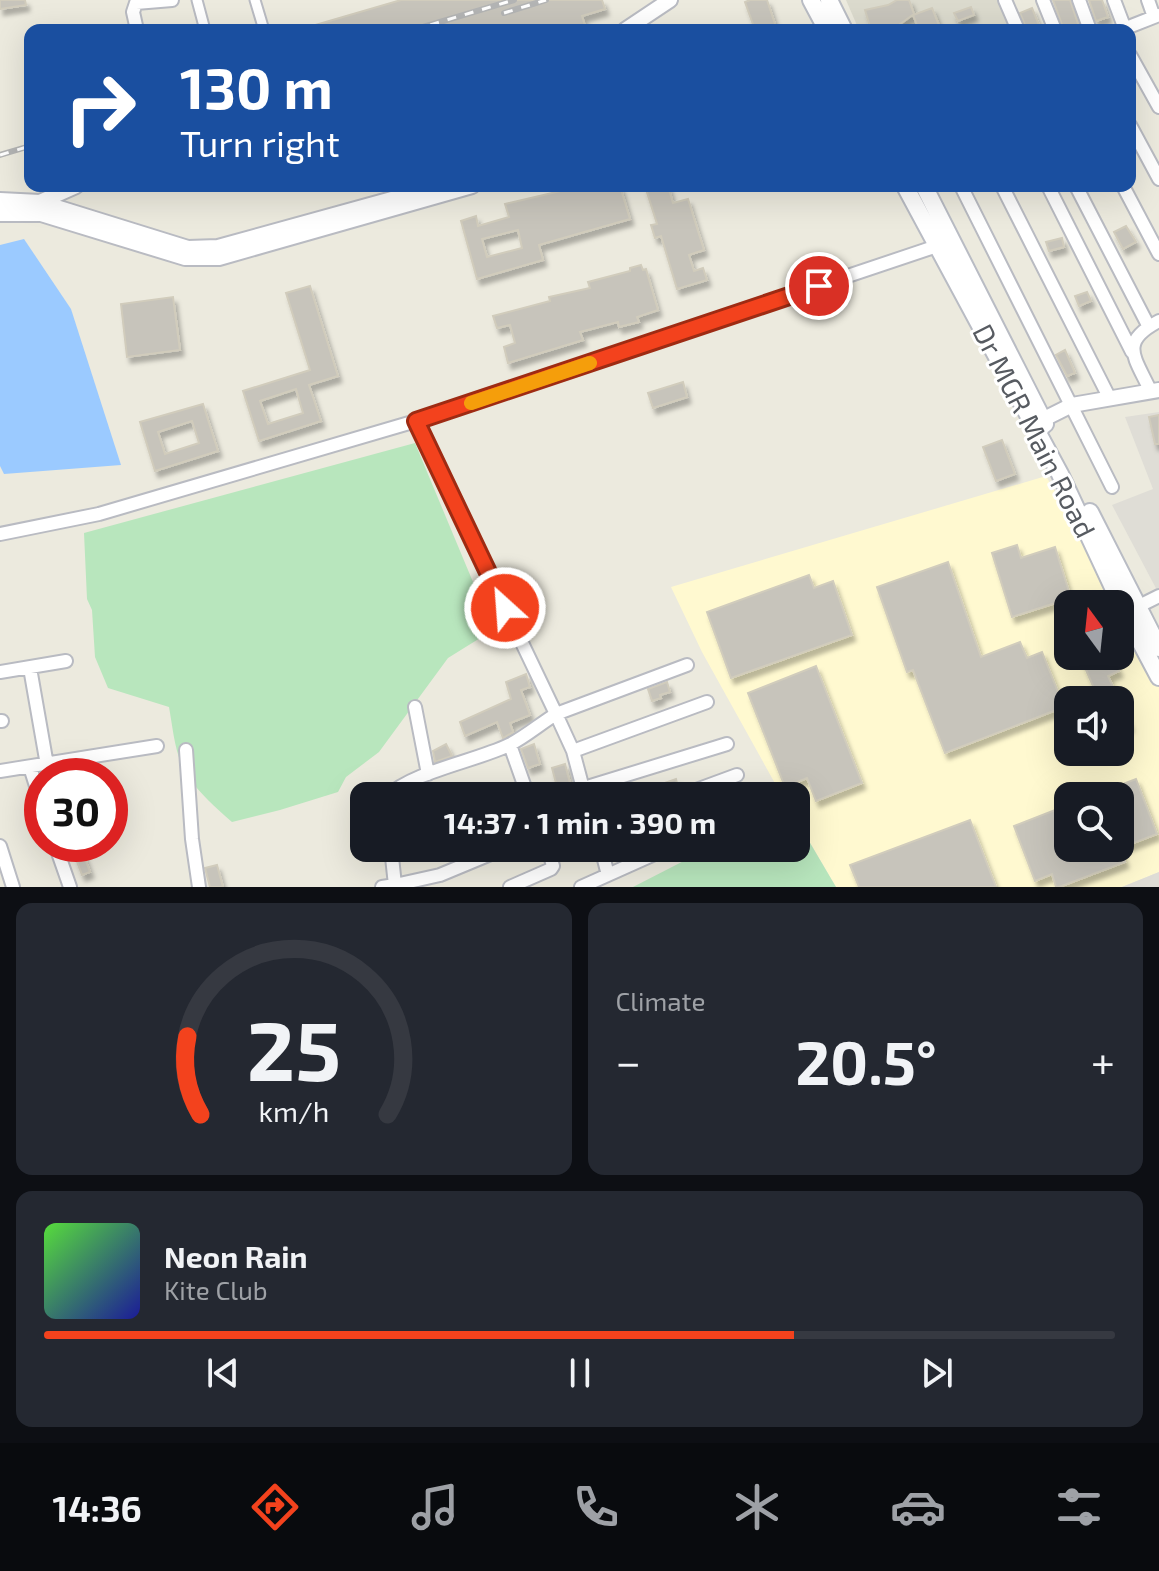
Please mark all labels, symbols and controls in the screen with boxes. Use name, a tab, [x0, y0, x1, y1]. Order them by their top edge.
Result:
text: 130 m	[180, 53, 333, 120]
icon: right	[48, 56, 152, 160]
text: Turn right	[180, 121, 340, 164]
pin	[785, 252, 853, 320]
icon: arrive	[797, 264, 841, 308]
street label: Dr MGR Main Road	[966, 318, 1103, 543]
position arrow	[463, 566, 547, 650]
north arrow	[1054, 590, 1134, 670]
map controls	[1054, 590, 1134, 862]
button: sound	[1054, 686, 1134, 766]
speed limit sign: 30	[24, 758, 128, 862]
button: search	[1054, 782, 1134, 862]
text: 14:37 · 1 min · 390 m	[444, 804, 716, 840]
text: Climate	[616, 985, 705, 1016]
text: 25	[247, 998, 341, 1098]
text: 20.5°	[795, 1025, 937, 1097]
text: −	[616, 1034, 641, 1087]
text: +	[1091, 1034, 1115, 1087]
text: km/h	[258, 1093, 329, 1128]
text: Neon Rain	[164, 1238, 308, 1274]
text: Kite Club	[164, 1274, 268, 1305]
icon: previous	[201, 1351, 245, 1395]
icon: pause	[558, 1351, 602, 1395]
icon: next	[915, 1351, 959, 1395]
icon: directions	[247, 1479, 303, 1535]
icon: music	[407, 1479, 463, 1535]
icon: phone	[568, 1479, 624, 1535]
icon: climate	[729, 1479, 785, 1535]
icon: car	[890, 1479, 946, 1535]
icon: filters	[1051, 1479, 1107, 1535]
text: 14:36	[52, 1486, 142, 1529]

